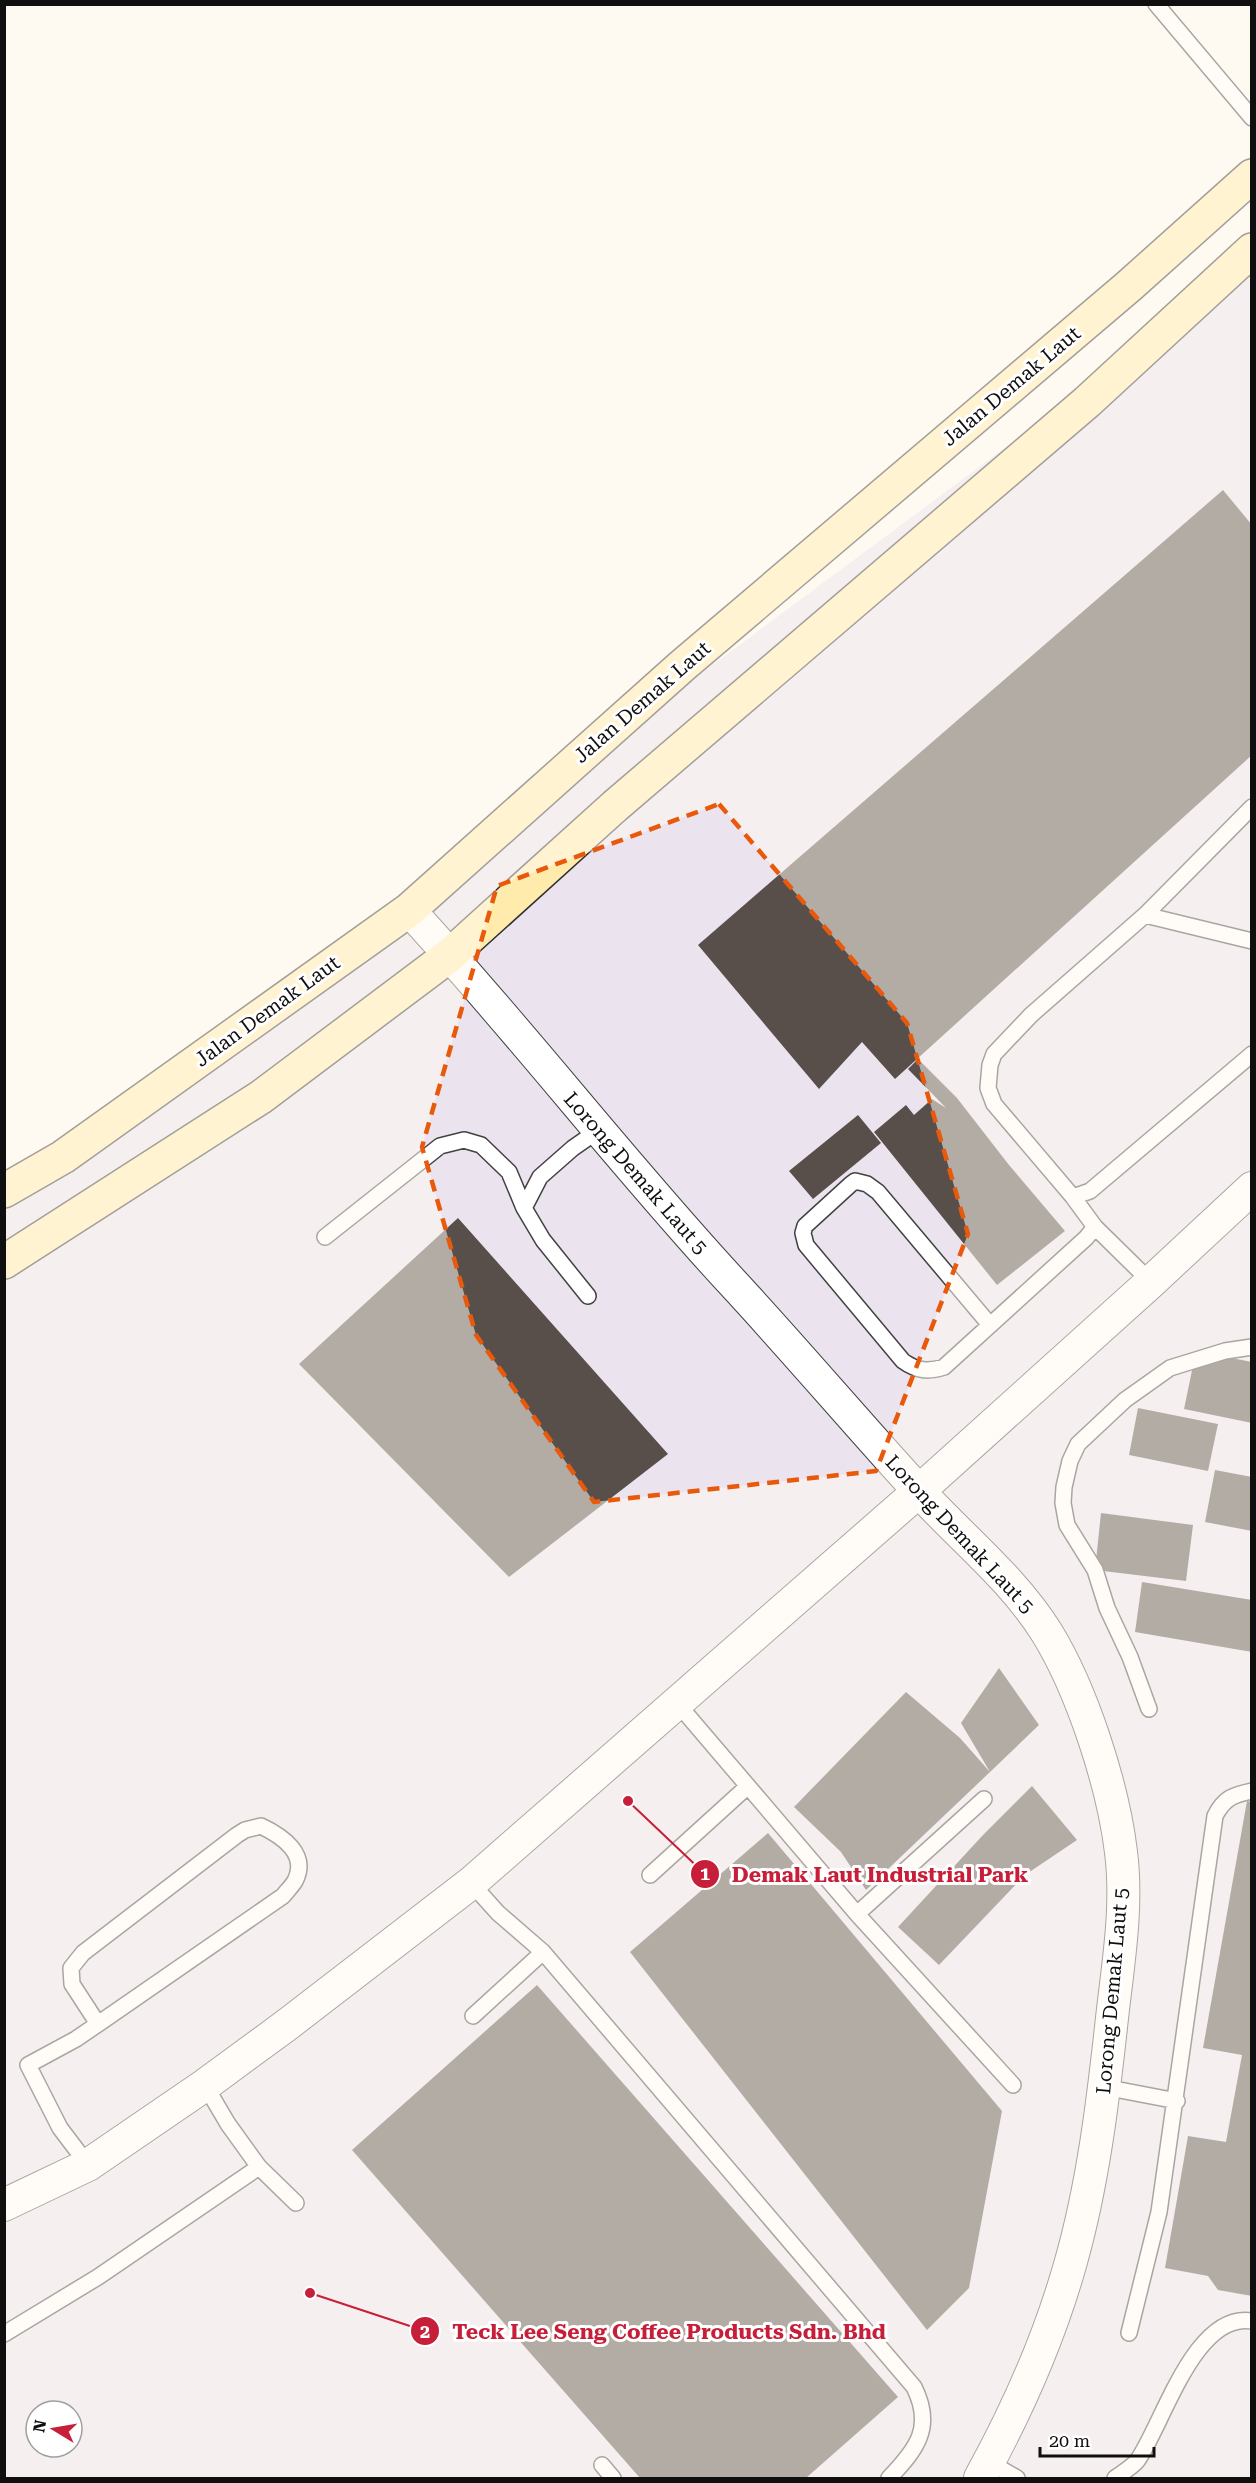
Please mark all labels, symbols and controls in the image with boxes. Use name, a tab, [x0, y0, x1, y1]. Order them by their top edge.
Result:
street label: Jalan Demak Laut	[937, 321, 1085, 451]
street label: Jalan Demak Laut	[569, 636, 716, 768]
street label: Jalan Demak Laut	[190, 950, 345, 1072]
street label: Lorong Demak Laut 5	[559, 1087, 713, 1259]
street label: Lorong Demak Laut 5	[881, 1450, 1039, 1618]
callout: Demak Laut Industrial Park	[690, 1855, 1040, 1894]
text: 1	[700, 1863, 710, 1884]
text: Demak Laut Industrial Park	[732, 1863, 1029, 1887]
street label: Lorong Demak Laut 5	[1091, 1887, 1133, 2095]
callout: Teck Lee Seng Coffee Products Sdn. Bhd	[410, 2312, 898, 2351]
text: Teck Lee Seng Coffee Products Sdn. Bhd	[452, 2320, 886, 2344]
text: 2	[420, 2321, 430, 2342]
north arrow	[24, 2399, 84, 2459]
text: N	[29, 2418, 50, 2434]
scale bar	[1040, 2420, 1154, 2458]
text: 20 m	[1049, 2430, 1090, 2451]

